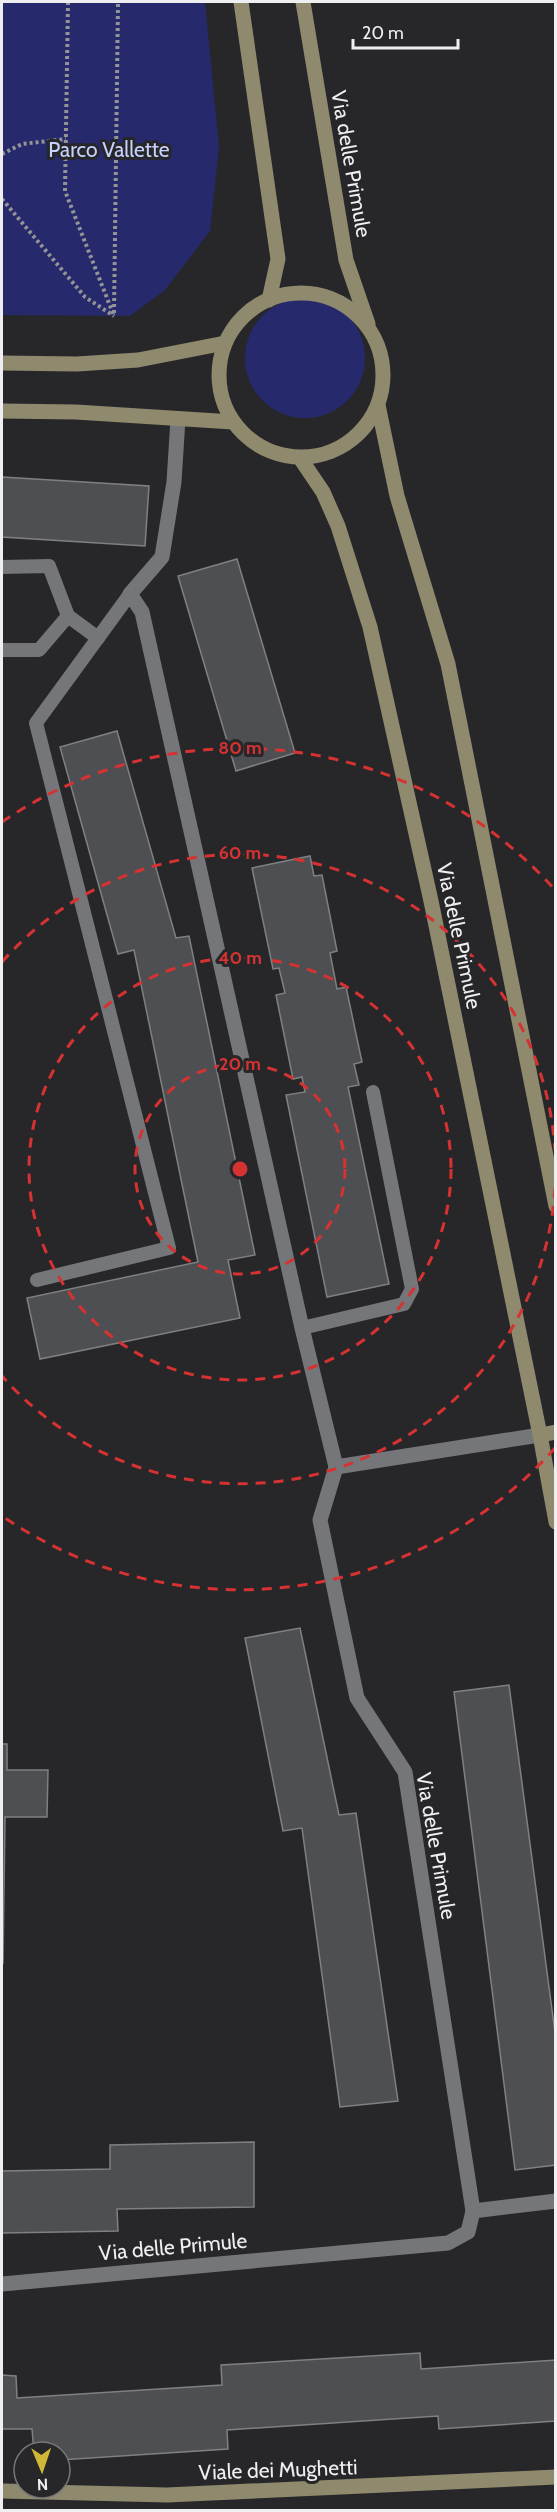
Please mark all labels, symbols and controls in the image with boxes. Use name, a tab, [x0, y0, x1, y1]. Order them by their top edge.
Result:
scale bar	[353, 12, 458, 50]
text: 20 m	[362, 22, 404, 44]
street label: Via delle Primule	[326, 89, 377, 240]
park label: Parco Vallette	[48, 137, 170, 162]
text: 80 m	[218, 737, 262, 759]
text: 60 m	[219, 842, 261, 864]
street label: Via delle Primule	[432, 861, 487, 1011]
text: 40 m	[218, 947, 262, 969]
text: 20 m	[219, 1053, 261, 1075]
centre of rings	[230, 1159, 250, 1179]
street label: Via delle Primule	[411, 1771, 462, 1922]
street label: Via delle Primule	[98, 2228, 248, 2265]
north arrow	[12, 2440, 72, 2500]
street label: Viale dei Mughetti	[198, 2454, 358, 2485]
text: N	[37, 2475, 48, 2494]

